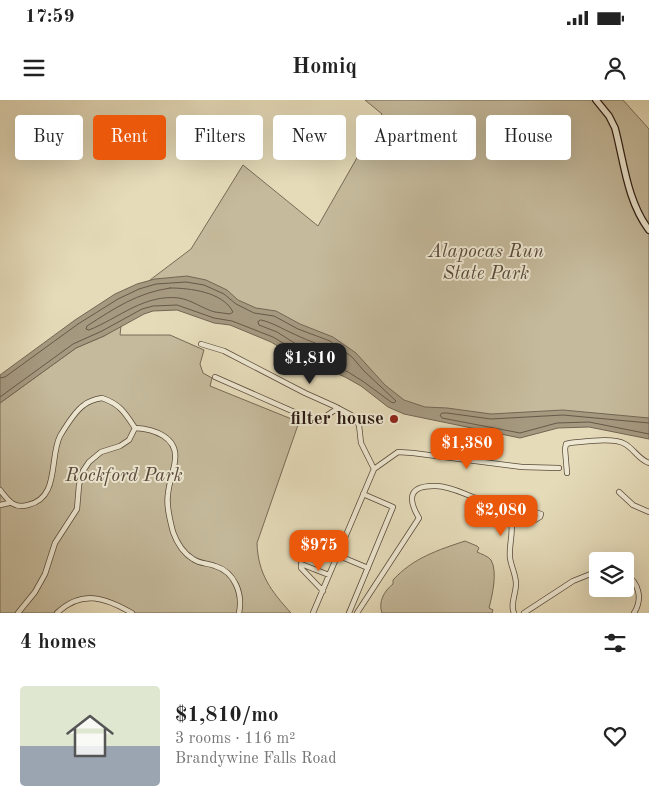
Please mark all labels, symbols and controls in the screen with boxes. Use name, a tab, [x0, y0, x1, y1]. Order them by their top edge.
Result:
text: 17:59	[25, 8, 74, 27]
icon: menu	[20, 54, 48, 82]
icon: person	[601, 54, 629, 82]
text: Homiq	[292, 56, 357, 78]
chip: Buy	[15, 115, 83, 160]
chip: Rent	[93, 115, 166, 160]
chip: Filters	[176, 115, 263, 160]
chip: New	[273, 115, 346, 160]
chip: Apartment	[356, 115, 476, 160]
chip: House	[486, 115, 571, 160]
park label: Alapocas Run State Park	[427, 243, 544, 284]
pin: $1,810	[269, 342, 351, 385]
text: $1,810	[285, 351, 335, 367]
place label: filter house	[290, 410, 384, 429]
marker: filter house	[388, 413, 400, 425]
pin: $1,380	[426, 428, 508, 470]
text: $1,380	[442, 436, 492, 452]
park label: Rockford Park	[64, 467, 183, 486]
pin: $2,080	[460, 494, 542, 537]
text: $2,080	[476, 503, 526, 519]
pin: $975	[289, 530, 349, 572]
text: $975	[300, 538, 338, 554]
map controls	[589, 552, 634, 597]
button: layers	[589, 552, 634, 597]
icon: filters	[601, 629, 629, 657]
text: 4 homes	[20, 632, 96, 653]
text: $1,810/mo	[175, 705, 279, 726]
icon: home	[60, 706, 120, 766]
icon: heart	[601, 722, 629, 750]
text: 3 rooms · 116 m²	[175, 731, 295, 747]
text: Brandywine Falls Road	[175, 751, 337, 767]

